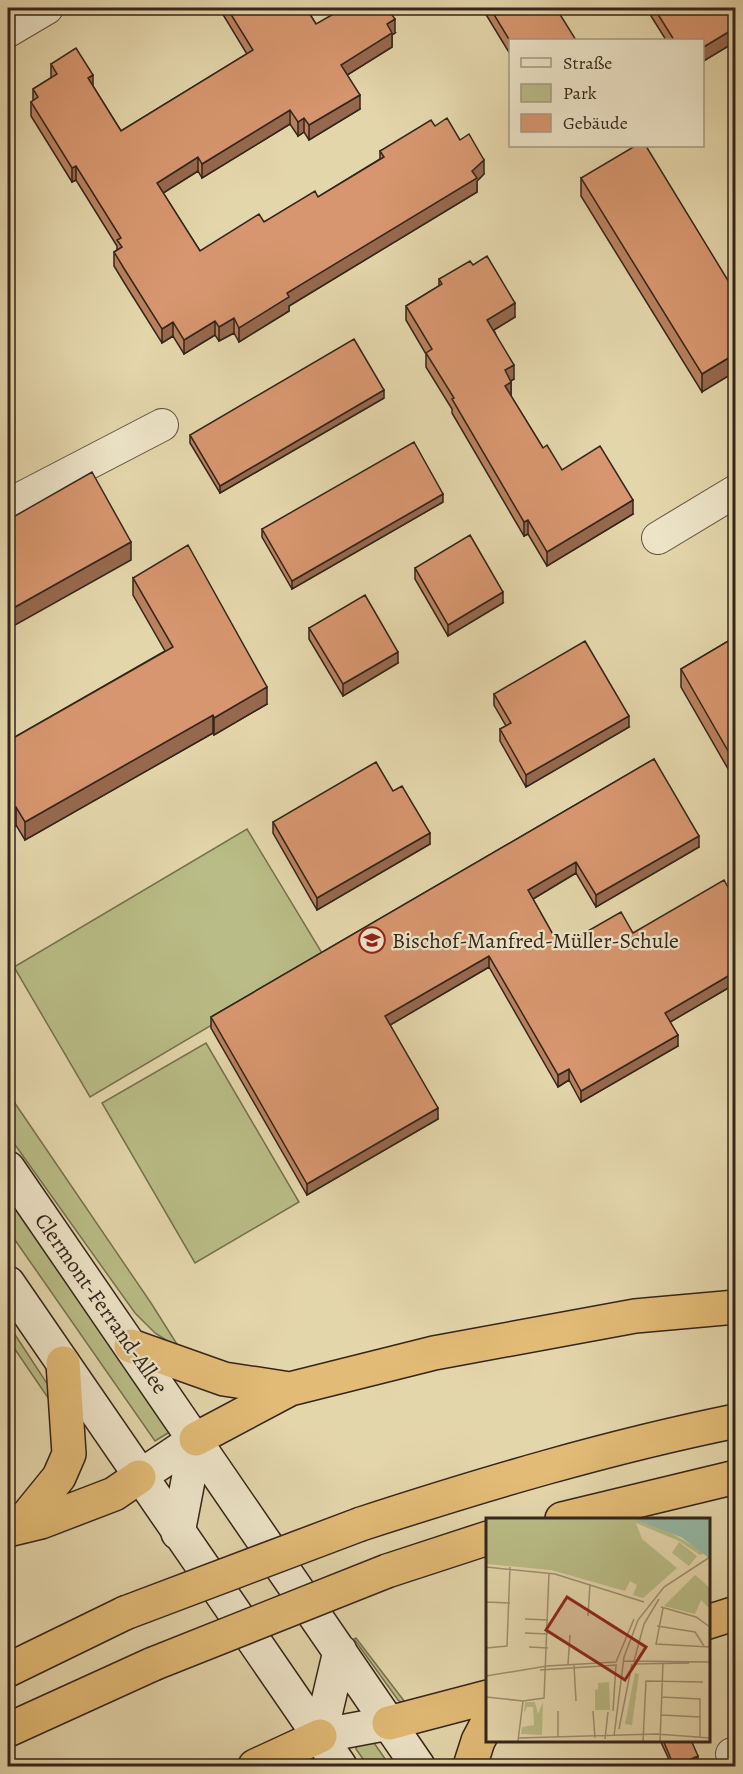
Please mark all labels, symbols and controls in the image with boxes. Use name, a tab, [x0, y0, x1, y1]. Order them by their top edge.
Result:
legend	[509, 39, 704, 147]
text: Straße	[563, 51, 612, 75]
text: Park	[563, 81, 597, 105]
text: Gebäude	[563, 111, 628, 135]
school or university icon: Bischof-Manfred-Müller-Schule	[357, 925, 387, 955]
place label: Bischof-Manfred-Müller-Schule	[392, 926, 679, 956]
street label: Clermont-Ferrand-Allee	[27, 1207, 175, 1400]
inset map	[486, 1518, 710, 1741]

